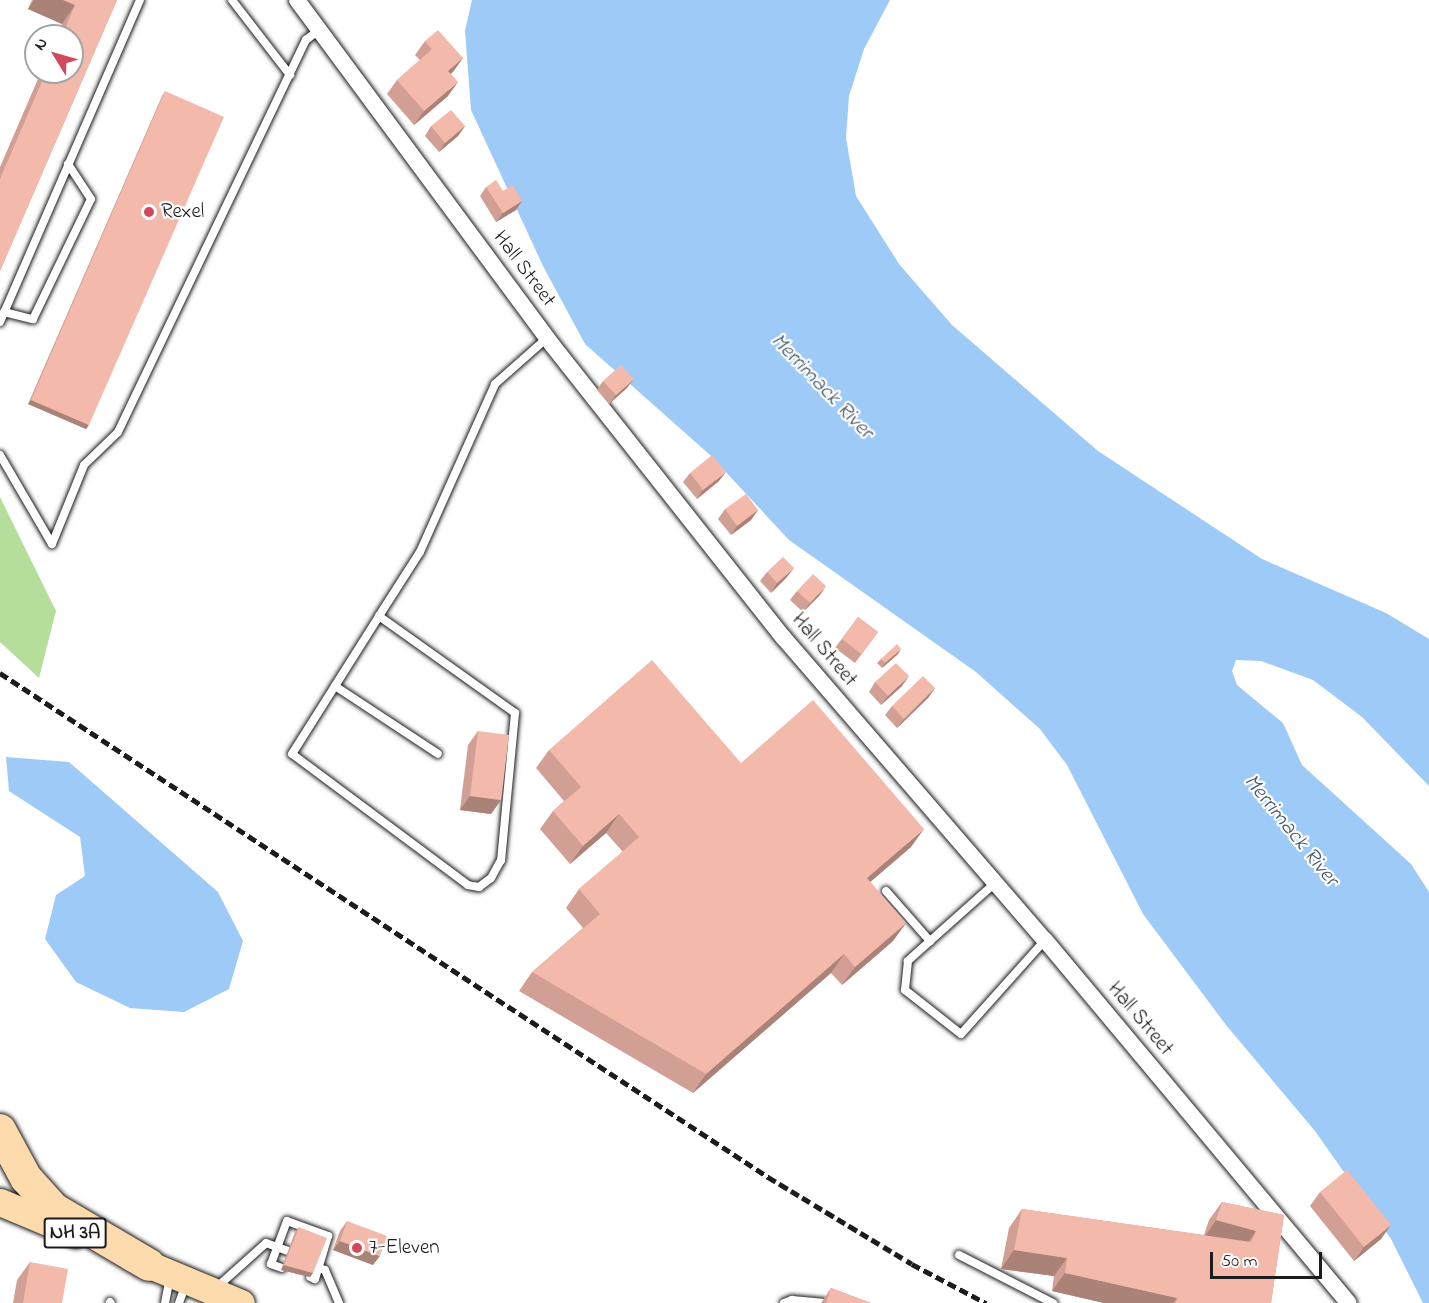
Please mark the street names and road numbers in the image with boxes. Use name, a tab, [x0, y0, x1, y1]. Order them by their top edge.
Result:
street label: Hall Street	[487, 226, 561, 312]
street label: Hall Street	[786, 608, 862, 692]
street label: Hall Street	[1102, 977, 1178, 1061]
road number: NH 3A	[44, 1216, 106, 1250]

